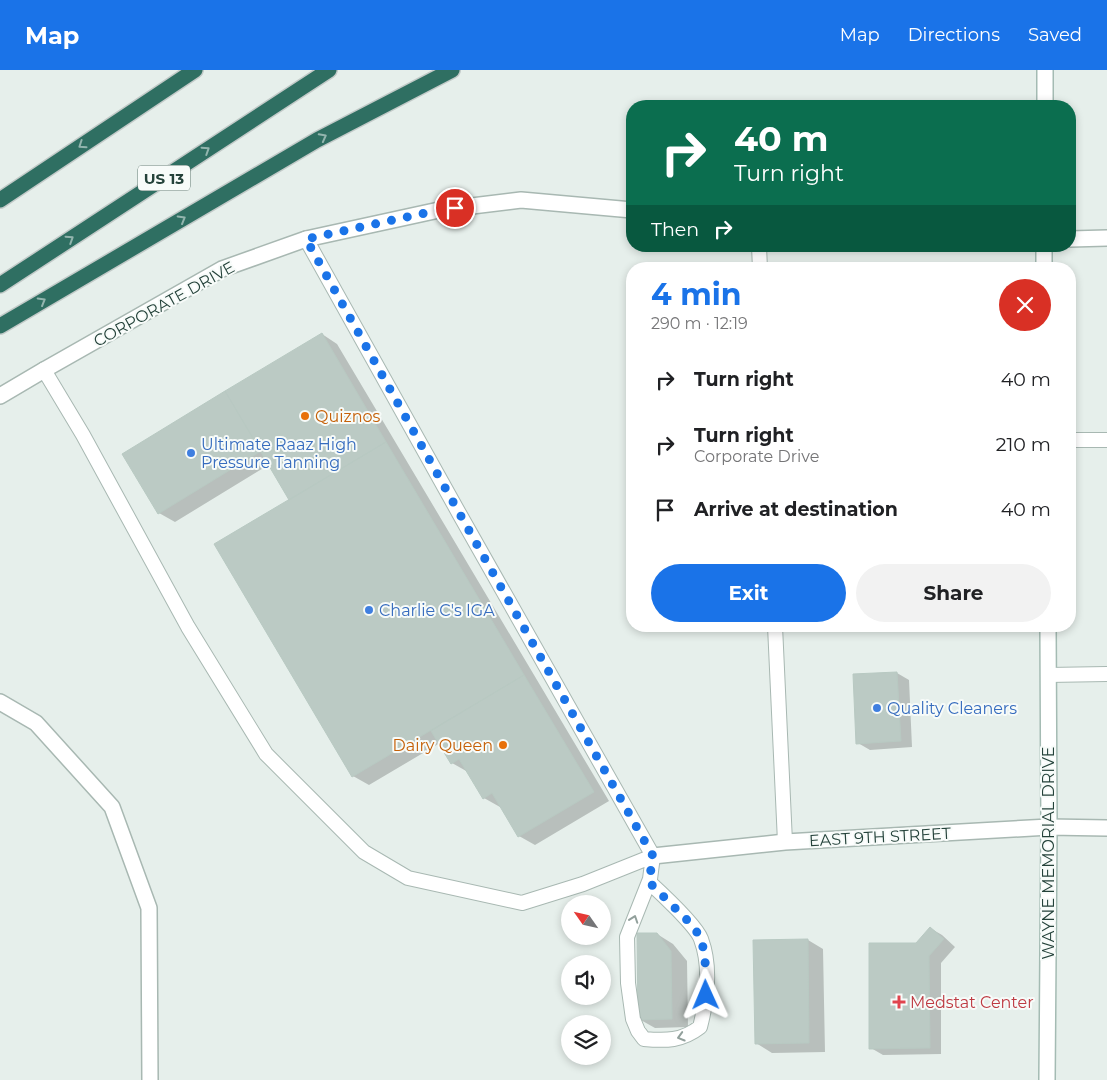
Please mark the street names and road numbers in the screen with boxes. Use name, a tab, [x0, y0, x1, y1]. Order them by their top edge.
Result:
road number: US 13	[138, 166, 190, 190]
street label: CORPORATE DRIVE	[90, 257, 238, 351]
street label: WAYNE MEMORIAL DRIVE	[1039, 747, 1058, 959]
street label: EAST 9TH STREET	[809, 824, 952, 850]

